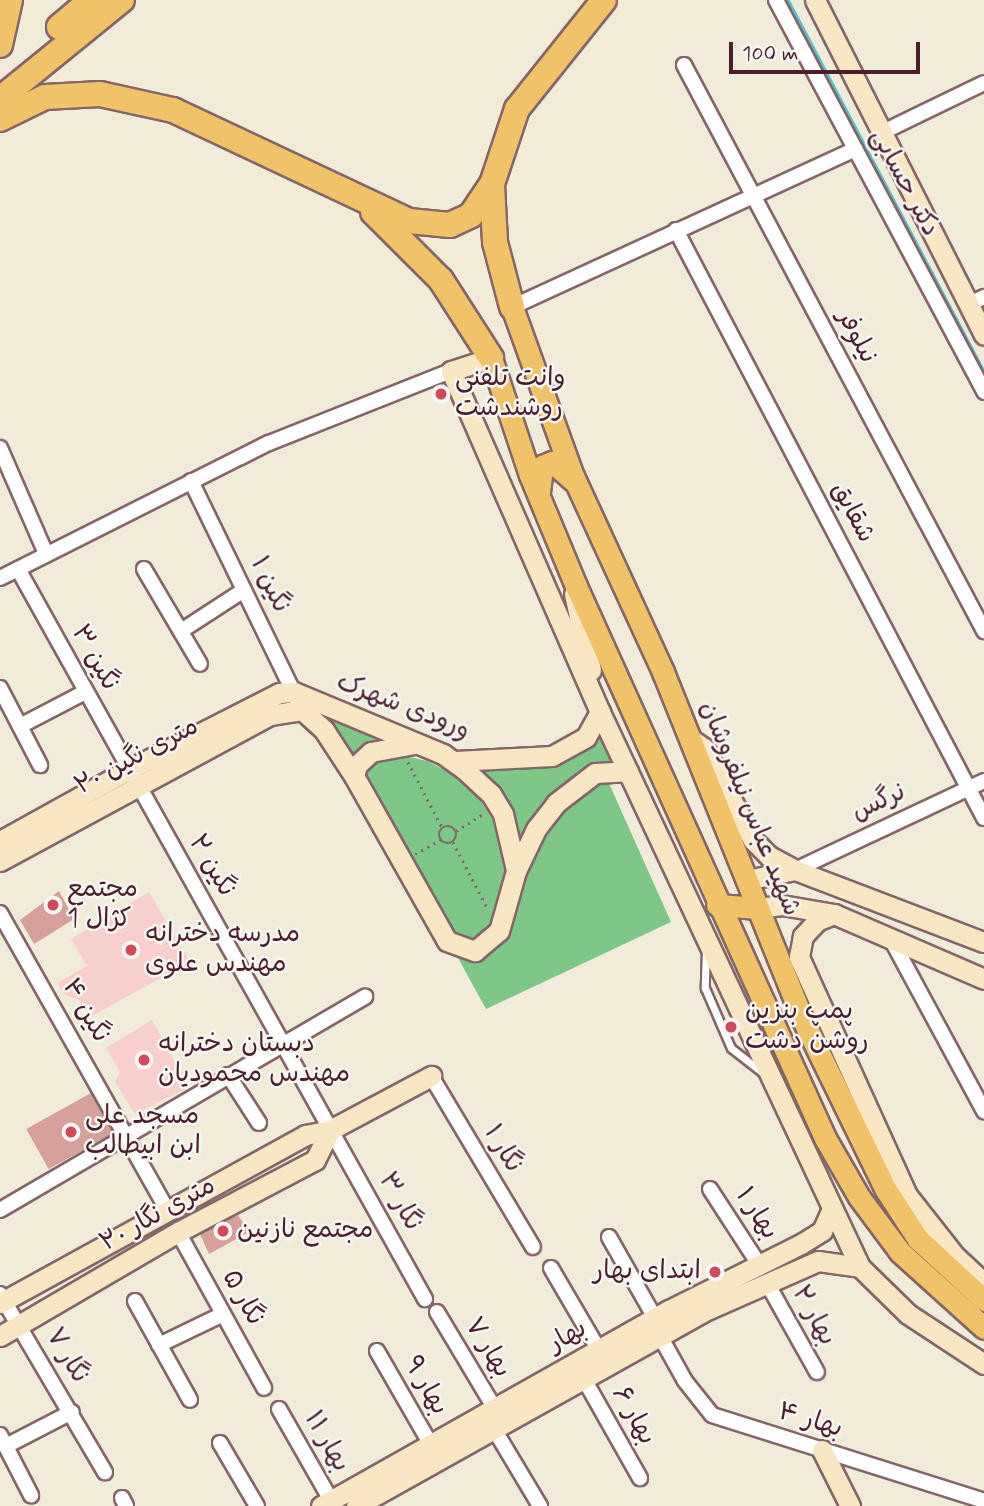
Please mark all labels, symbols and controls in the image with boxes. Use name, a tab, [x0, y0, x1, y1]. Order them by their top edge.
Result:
scale bar	[732, 28, 923, 72]
text: 100 m	[742, 40, 798, 68]
street label: دکتر حسابی	[863, 124, 945, 242]
street label: نیلوفر	[829, 305, 883, 369]
place label: وانت تلفنی روشندشت	[455, 363, 566, 424]
marker: وانت تلفنی روشندشت	[433, 386, 449, 402]
street label: شقایق	[823, 477, 881, 549]
street label: نگین ۱	[242, 552, 296, 618]
street label: نگین ۳	[63, 620, 125, 696]
street label: ورودی شهرک	[332, 667, 474, 747]
street label: شهید عباس نیلفروشان	[692, 697, 806, 921]
street label: ۲۰ متری نگین	[70, 711, 204, 803]
street label: نرگس	[847, 777, 911, 829]
street label: نگین ۲	[181, 829, 241, 903]
place label: مجتمع کژال 1	[67, 874, 138, 936]
marker: مجتمع کژال 1	[45, 897, 61, 913]
place label: مدرسه دخترانه مهندس علوی	[145, 919, 300, 981]
marker: مدرسه دخترانه مهندس علوی	[123, 942, 139, 958]
street label: نگین ۴	[54, 974, 116, 1048]
place label: پمپ بنزین روشن دشت	[745, 996, 869, 1058]
marker: پمپ بنزین روشن دشت	[723, 1019, 739, 1035]
place label: دبستان دخترانه مهندس محمودیان	[158, 1029, 350, 1090]
marker: دبستان دخترانه مهندس محمودیان	[136, 1052, 152, 1068]
place label: مسجد علی ابن ابیطالب	[85, 1101, 201, 1162]
street label: نگار ۱	[476, 1120, 528, 1178]
marker: مسجد علی ابن ابیطالب	[63, 1124, 79, 1140]
street label: نگار ۳	[370, 1167, 428, 1237]
street label: ۲۰ متری نگار	[95, 1171, 221, 1259]
street label: بهار ۱	[728, 1182, 784, 1246]
place label: مجتمع نازنین	[237, 1215, 373, 1247]
marker: مجتمع نازنین	[215, 1223, 231, 1239]
place label: ابتدای بهار	[593, 1256, 701, 1288]
marker: ابتدای بهار	[707, 1264, 723, 1280]
street label: نگار ۵	[214, 1265, 270, 1331]
street label: بهار ۲	[784, 1280, 842, 1352]
street label: بهار ۷	[457, 1312, 517, 1384]
street label: بهار	[543, 1314, 593, 1360]
street label: نگار ۷	[37, 1323, 95, 1389]
street label: بهار ۹	[396, 1351, 454, 1421]
street label: بهار ۶	[604, 1381, 662, 1451]
street label: بهار ۴	[774, 1396, 846, 1446]
street label: بهار ۱۱	[296, 1406, 356, 1478]

